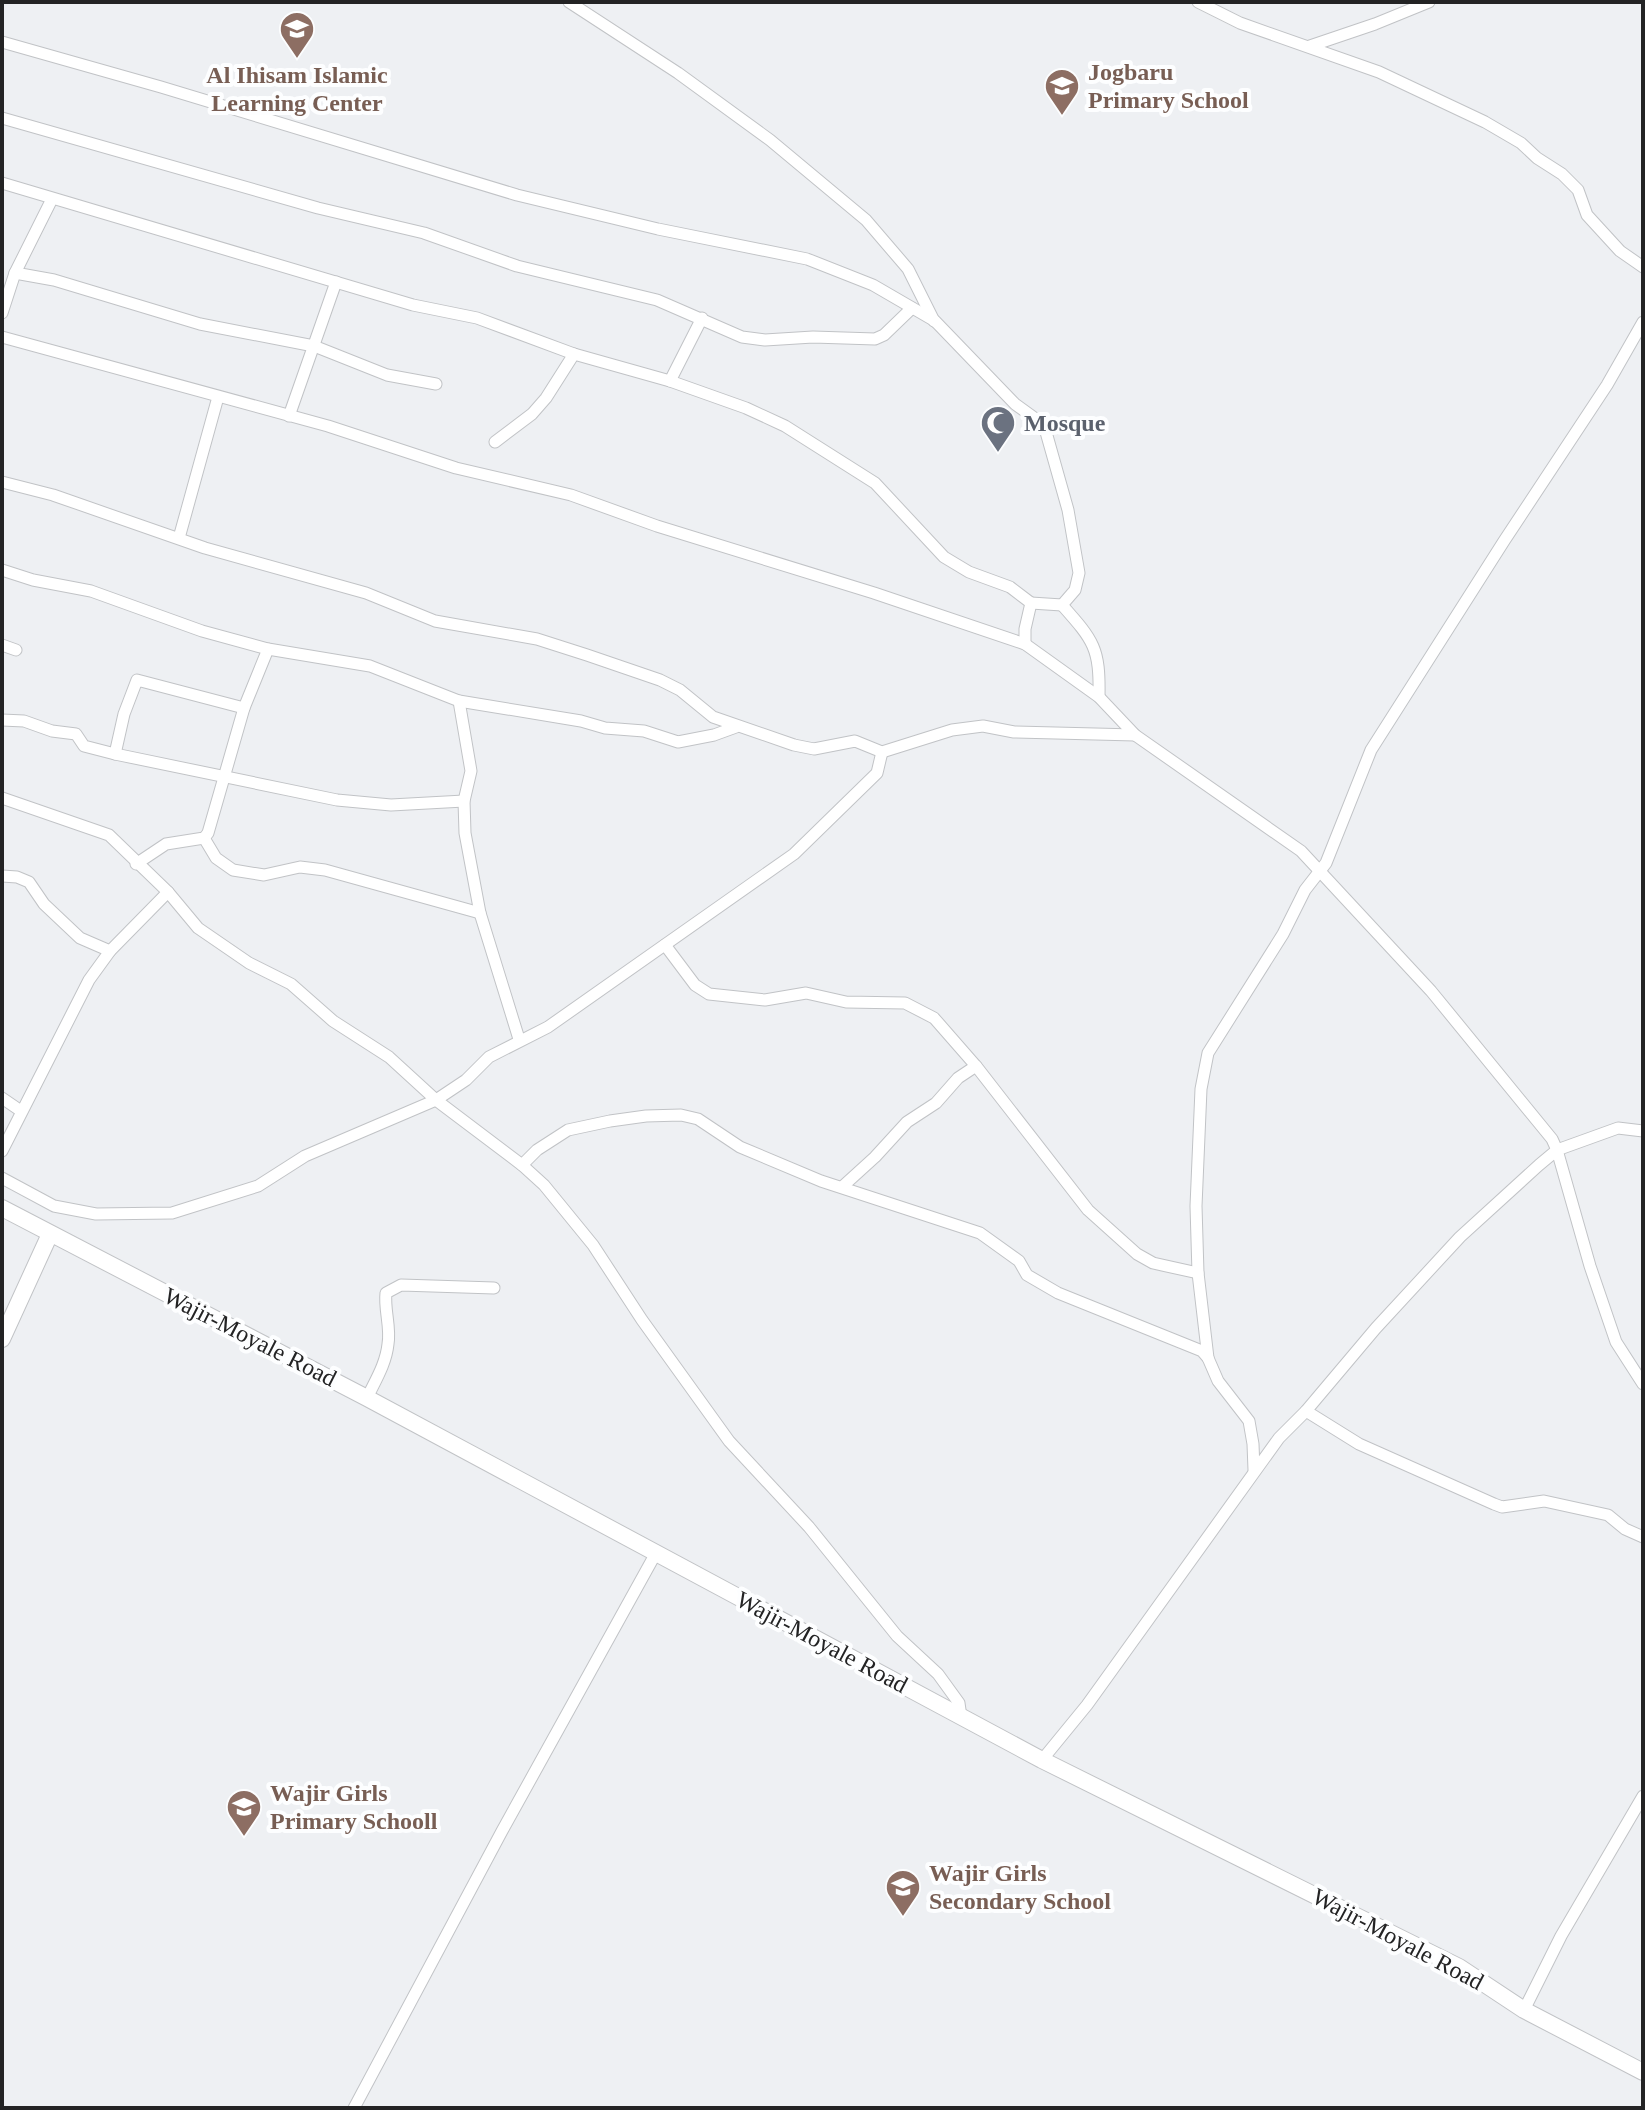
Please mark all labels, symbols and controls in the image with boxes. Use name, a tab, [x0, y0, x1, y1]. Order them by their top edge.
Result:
school or university icon: Al Ihisam Islamic Learning Center	[278, 10, 316, 60]
place label: Jogbaru Primary School	[1088, 59, 1249, 113]
place label: Al Ihisam Islamic Learning Center	[206, 62, 388, 116]
school or university icon: Jogbaru Primary School	[1043, 67, 1081, 117]
mosque icon: Mosque	[979, 404, 1017, 454]
place label: Mosque	[1024, 410, 1106, 436]
street label: Wajir-Moyale Road	[159, 1282, 341, 1392]
street label: Wajir-Moyale Road	[732, 1586, 912, 1698]
place label: Wajir Girls Primary Schooll	[270, 1780, 438, 1834]
school or university icon: Wajir Girls Primary Schooll	[225, 1788, 263, 1838]
place label: Wajir Girls Secondary School	[929, 1860, 1111, 1914]
school or university icon: Wajir Girls Secondary School	[884, 1868, 922, 1918]
street label: Wajir-Moyale Road	[1308, 1883, 1488, 1995]

